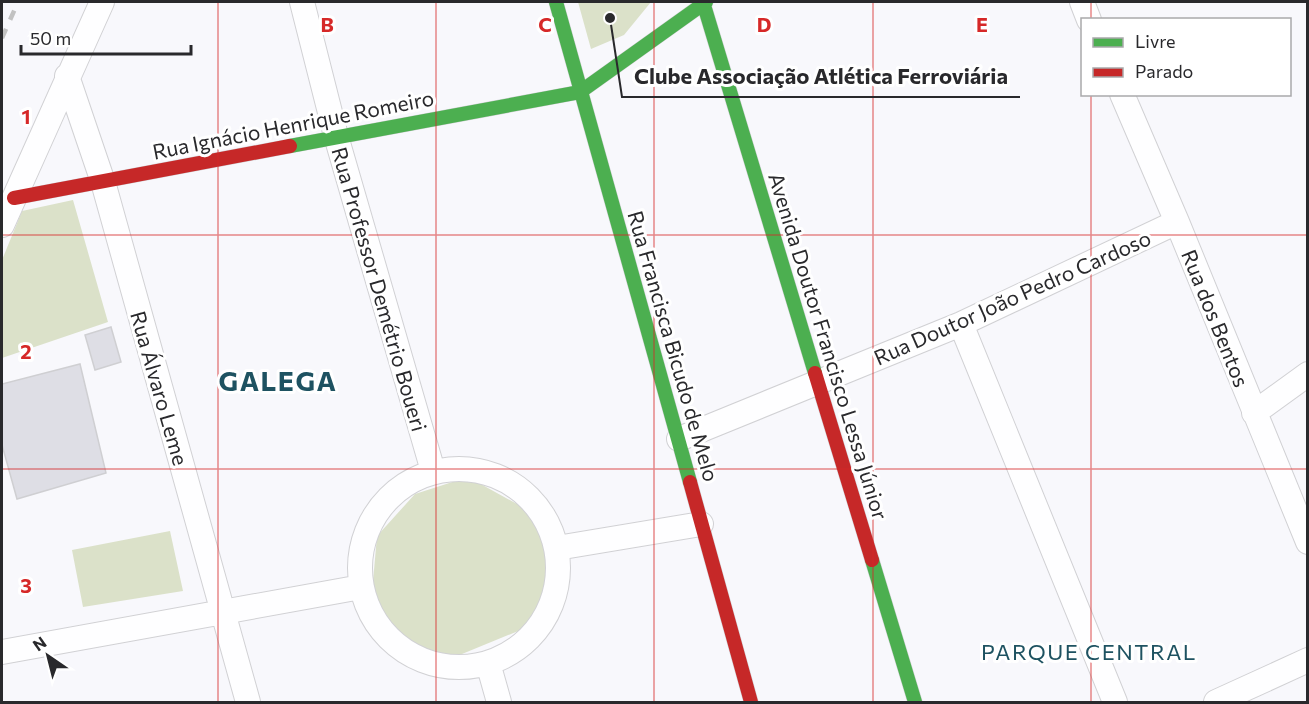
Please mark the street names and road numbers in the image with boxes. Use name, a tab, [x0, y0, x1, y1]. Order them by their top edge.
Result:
street label: Rua Ignácio Henrique Romeiro	[150, 84, 436, 164]
street label: Rua Professor Demétrio Boueri	[327, 144, 433, 434]
street label: Avenida Doutor Francisco Lessa Júnior	[764, 169, 894, 523]
street label: Rua Francisca Bicudo de Melo	[623, 208, 725, 484]
street label: Rua Doutor João Pedro Cardoso	[870, 224, 1154, 370]
street label: Rua dos Bentos	[1177, 246, 1255, 390]
street label: Rua Álvaro Leme	[126, 308, 194, 468]

